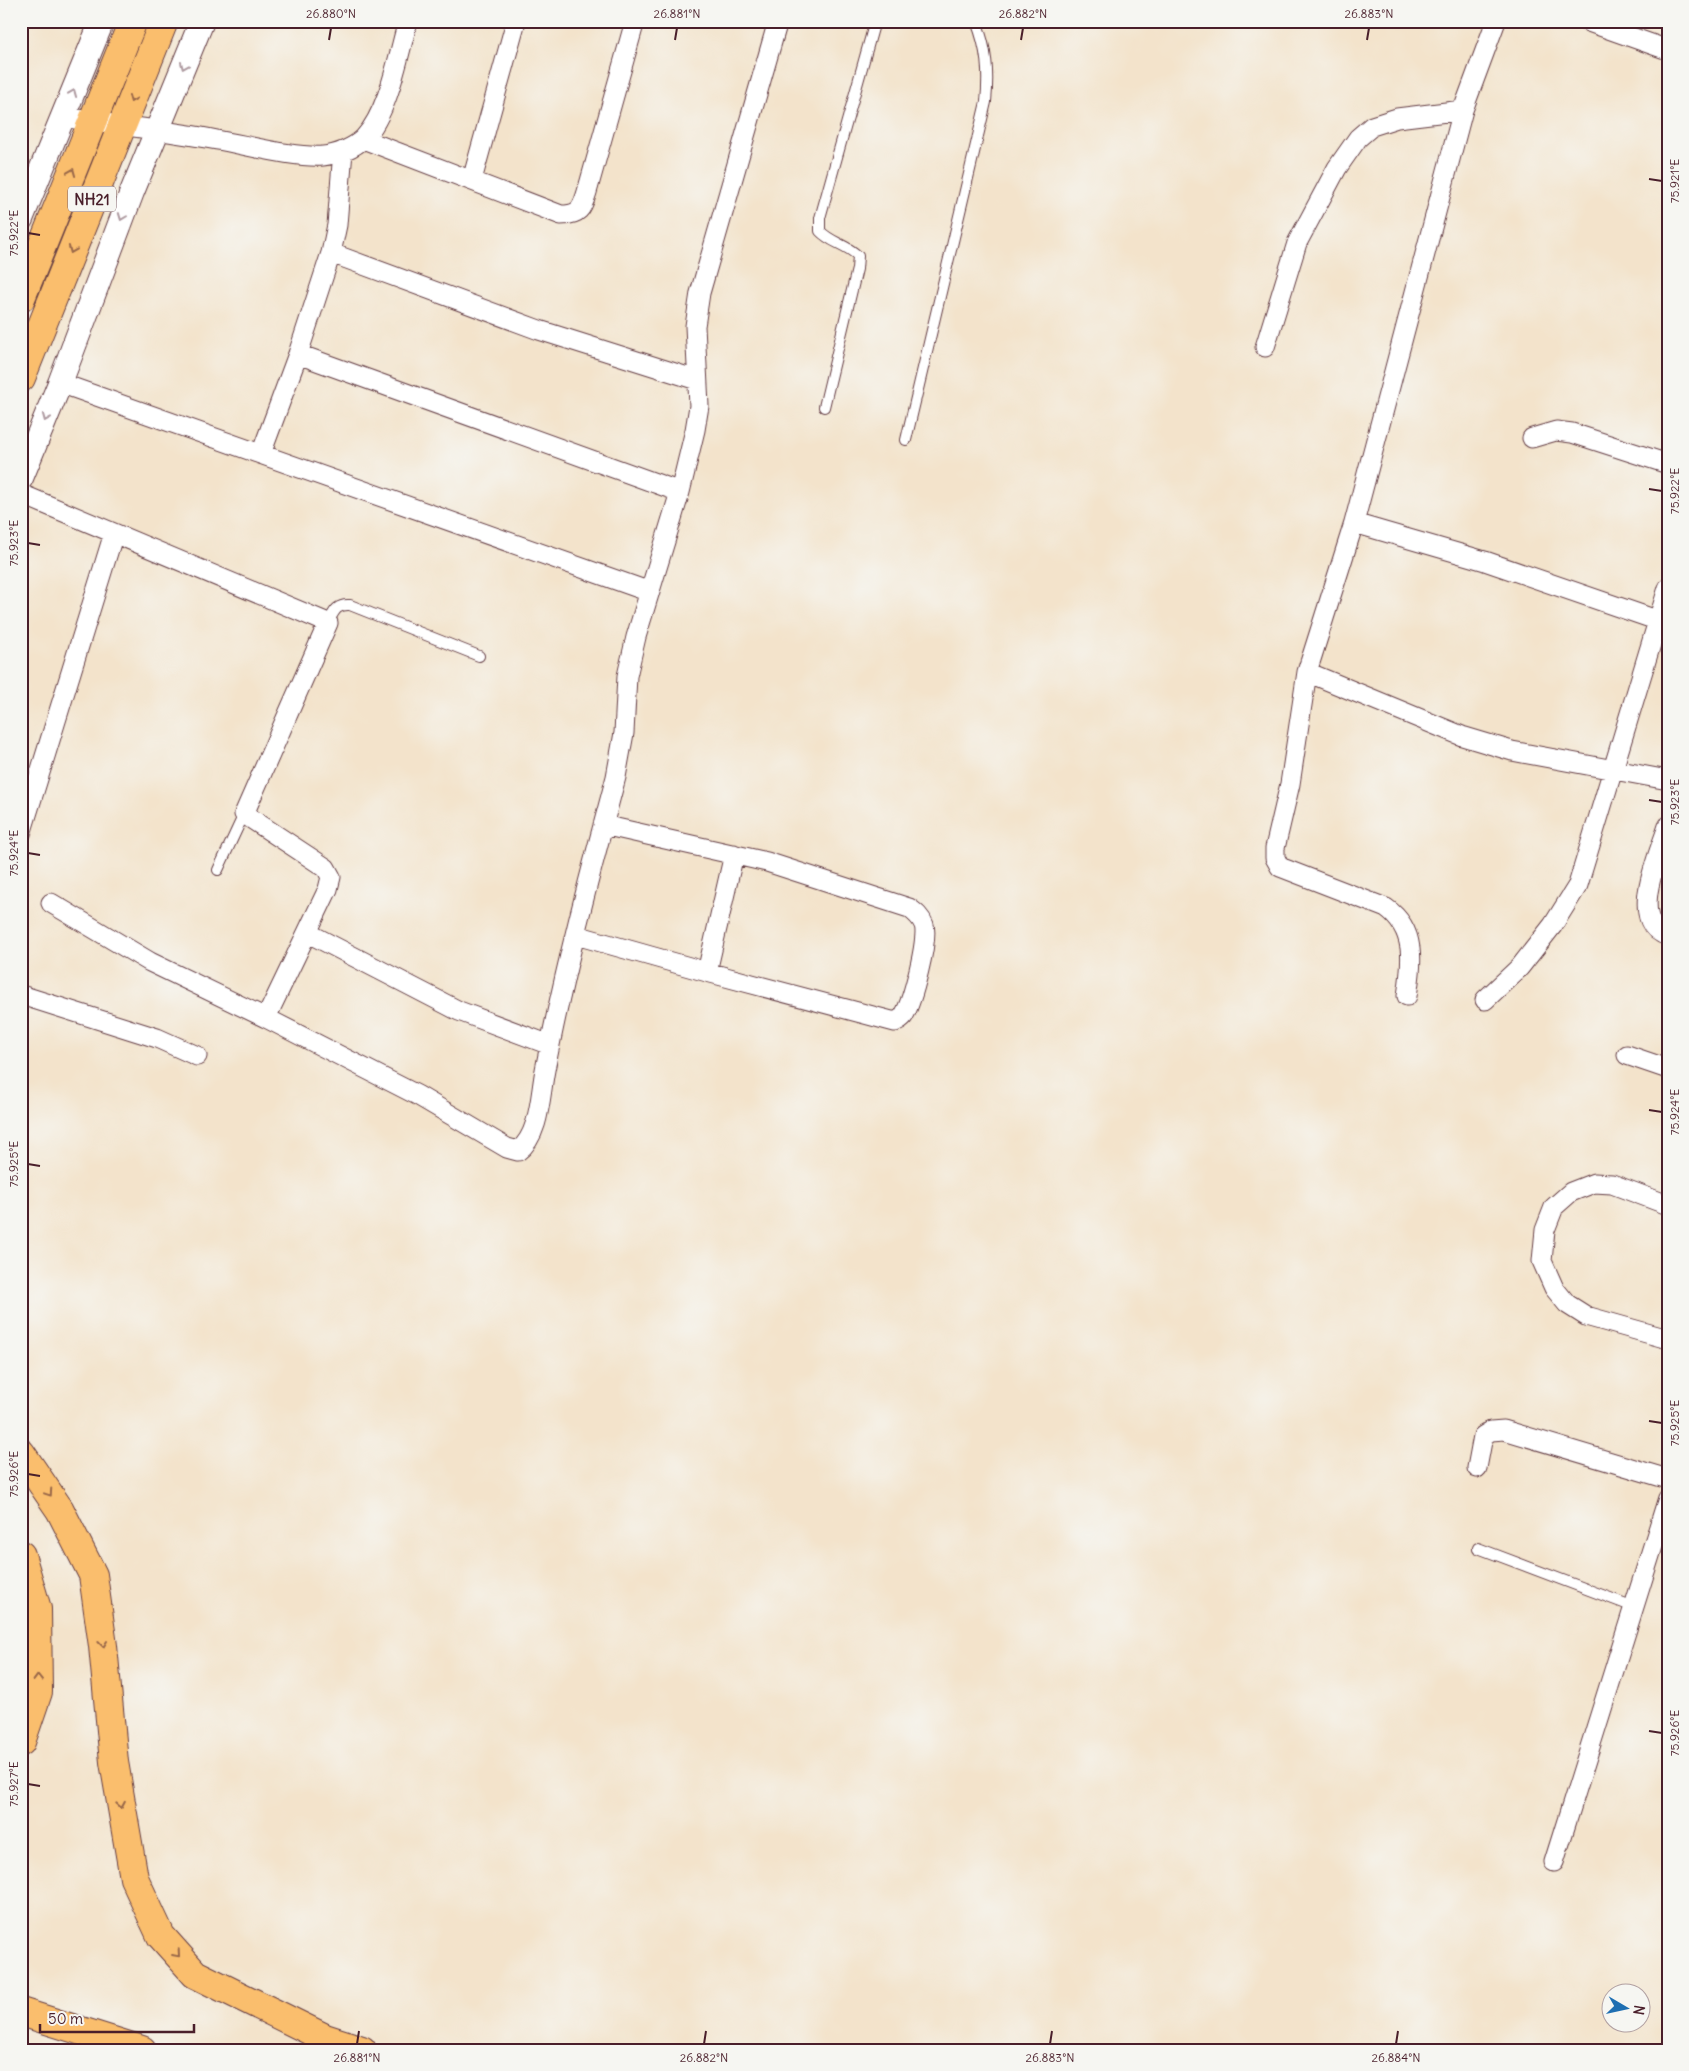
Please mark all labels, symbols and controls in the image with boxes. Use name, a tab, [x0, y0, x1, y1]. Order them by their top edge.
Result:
text: 26.880°N	[306, 6, 356, 21]
text: 26.881°N	[654, 6, 700, 21]
text: 26.882°N	[999, 6, 1047, 21]
text: 26.883°N	[1345, 6, 1393, 21]
one-way arrow	[179, 61, 190, 70]
one-way arrow	[66, 89, 77, 98]
one-way arrow	[128, 94, 139, 103]
text: 75.921°E	[1667, 159, 1682, 203]
one-way arrow	[66, 168, 77, 177]
road number: NH21	[68, 186, 116, 212]
text: 75.922°E	[6, 210, 21, 256]
one-way arrow	[118, 212, 128, 221]
one-way arrow	[68, 245, 78, 254]
one-way arrow	[42, 413, 52, 422]
text: 75.922°E	[1667, 468, 1682, 514]
text: 75.923°E	[6, 520, 21, 566]
text: 75.923°E	[1667, 779, 1682, 825]
text: 75.924°E	[6, 830, 21, 876]
text: 75.924°E	[1667, 1089, 1682, 1135]
text: 75.925°E	[6, 1141, 21, 1187]
text: 75.925°E	[1667, 1400, 1682, 1446]
text: 75.926°E	[6, 1451, 21, 1497]
one-way arrow	[43, 1487, 52, 1497]
one-way arrow	[97, 1640, 108, 1648]
one-way arrow	[33, 1674, 43, 1682]
text: 75.926°E	[1667, 1710, 1682, 1756]
text: 75.927°E	[6, 1761, 21, 1807]
one-way arrow	[116, 1801, 126, 1809]
one-way arrow	[171, 1949, 180, 1958]
north arrow	[1602, 1984, 1652, 2034]
scale bar	[40, 2001, 194, 2033]
text: N	[1629, 2004, 1648, 2016]
text: 50 m	[48, 2009, 83, 2028]
text: 26.881°N	[334, 2050, 380, 2065]
text: 26.882°N	[680, 2050, 728, 2065]
text: 26.883°N	[1026, 2050, 1074, 2065]
text: 26.884°N	[1371, 2050, 1421, 2065]

